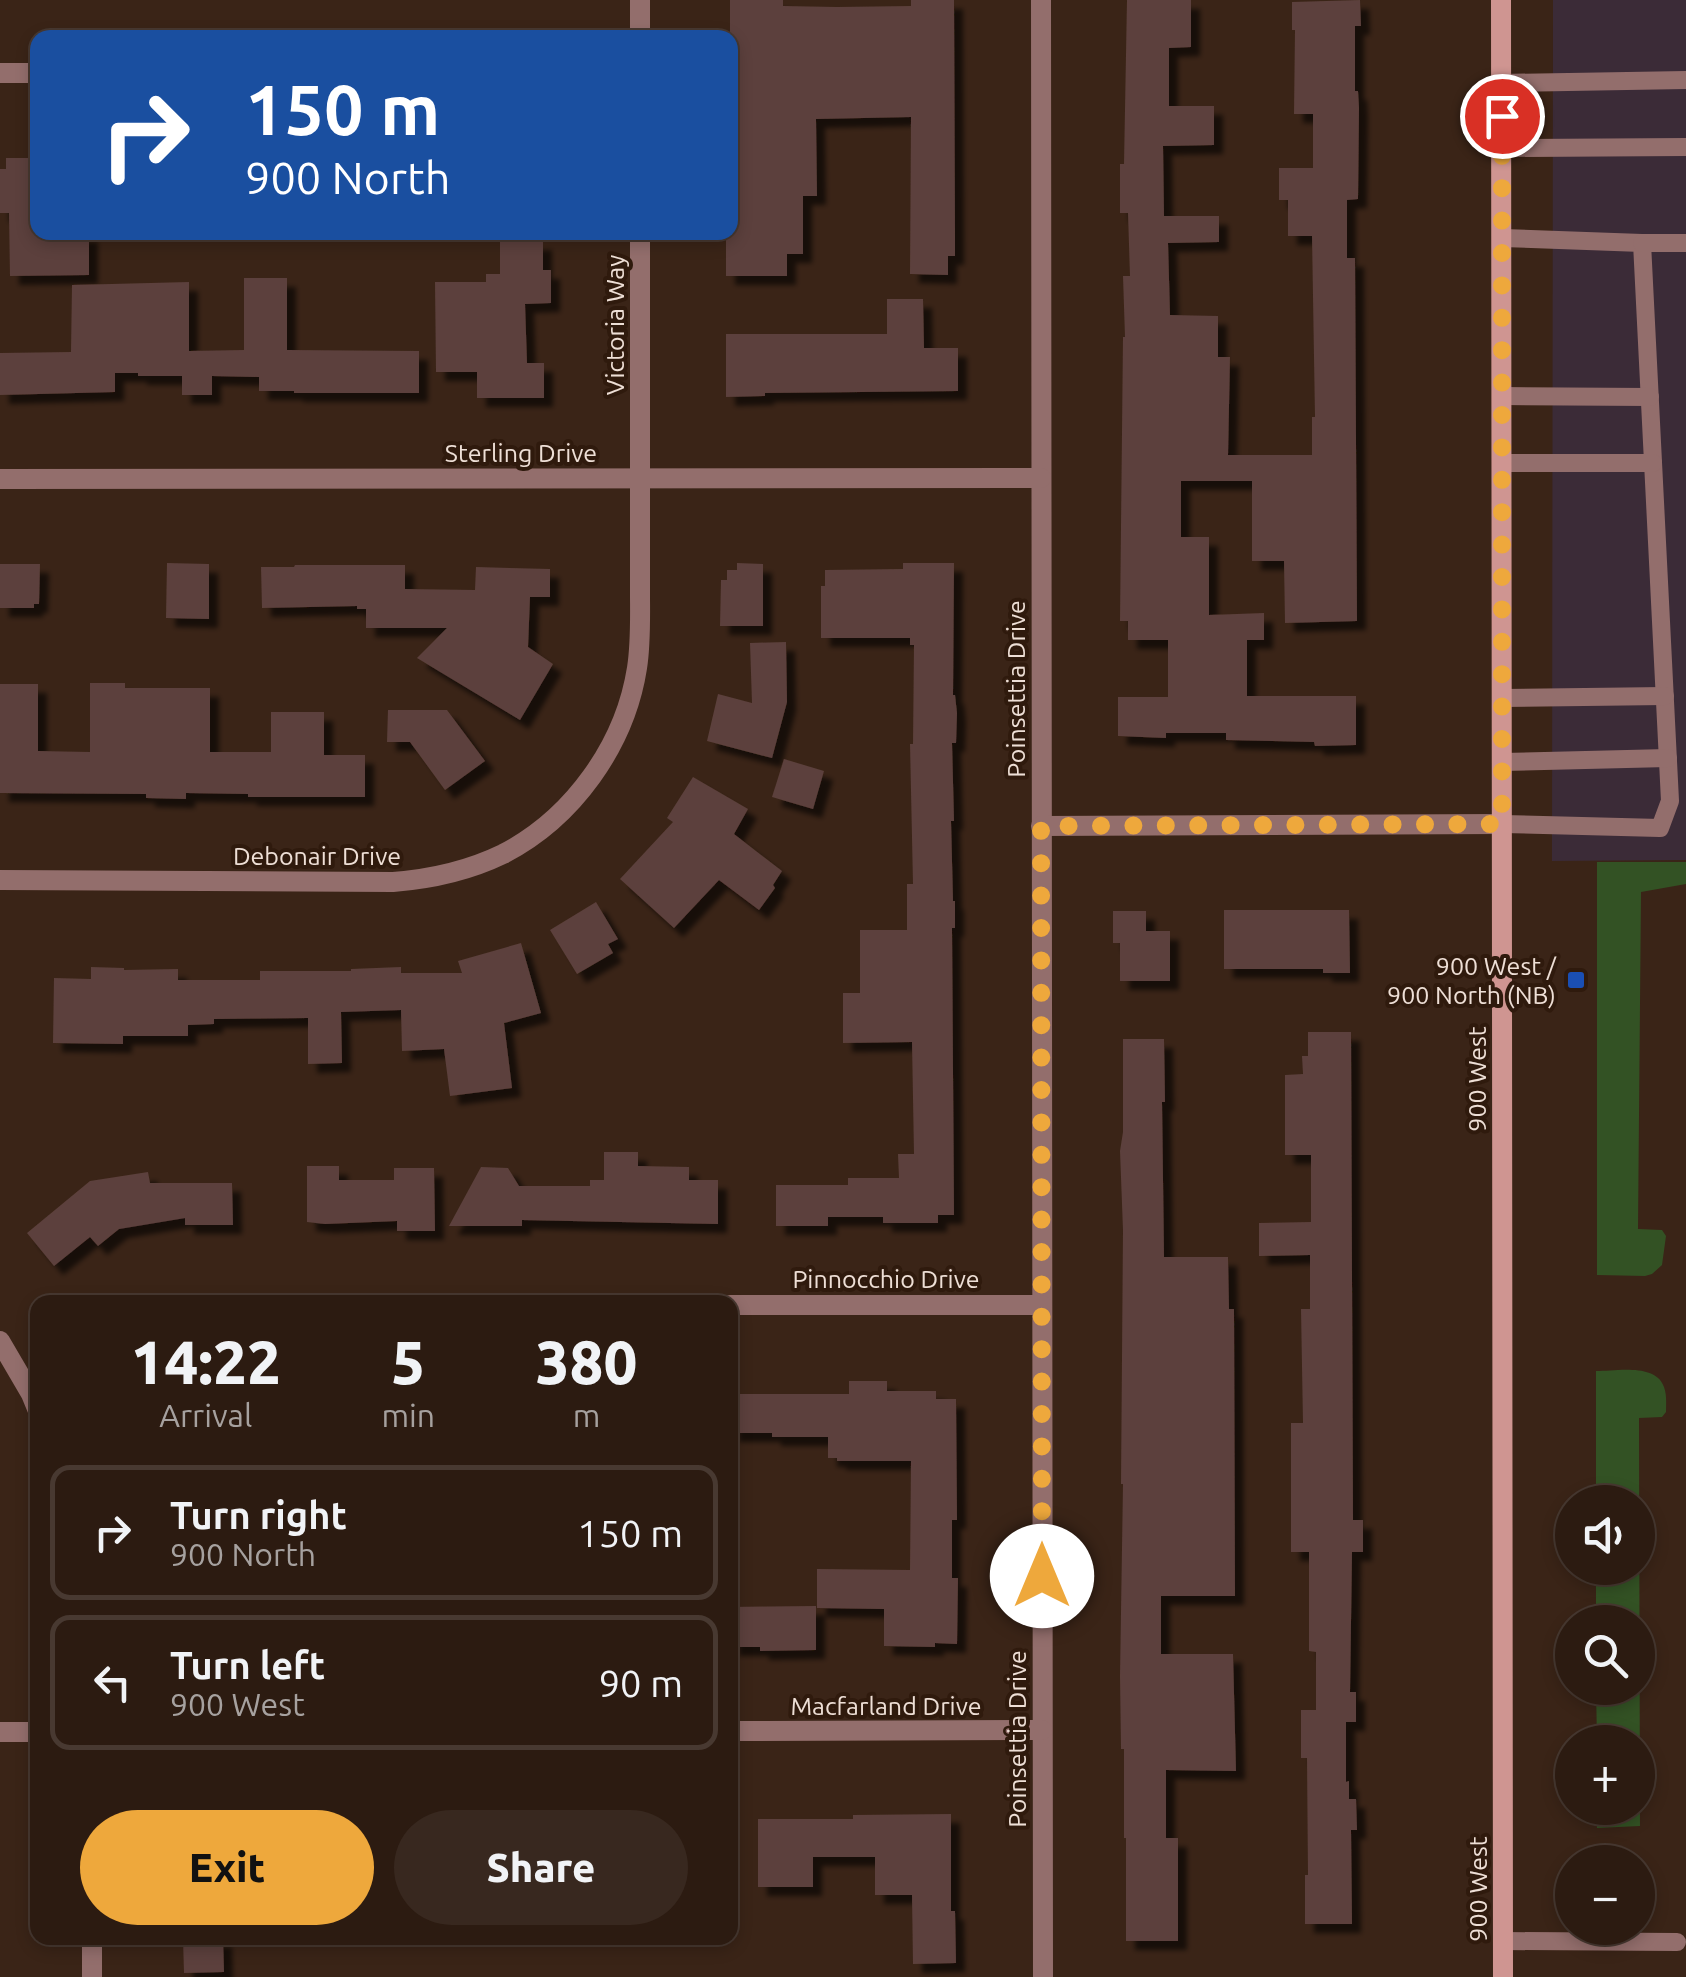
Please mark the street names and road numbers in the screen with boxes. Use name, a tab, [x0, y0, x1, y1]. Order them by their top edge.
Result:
street label: Victoria Way	[601, 255, 629, 395]
street label: Sterling Drive	[445, 439, 597, 467]
street label: Poinsettia Drive	[1002, 600, 1030, 778]
street label: Debonair Drive	[233, 842, 401, 870]
street label: 900 West	[1463, 1026, 1491, 1132]
street label: Pinnocchio Drive	[792, 1265, 980, 1293]
street label: Poinsettia Drive	[1003, 1650, 1031, 1828]
street label: Macfarland Drive	[790, 1692, 982, 1720]
street label: 900 West	[1464, 1836, 1492, 1942]

